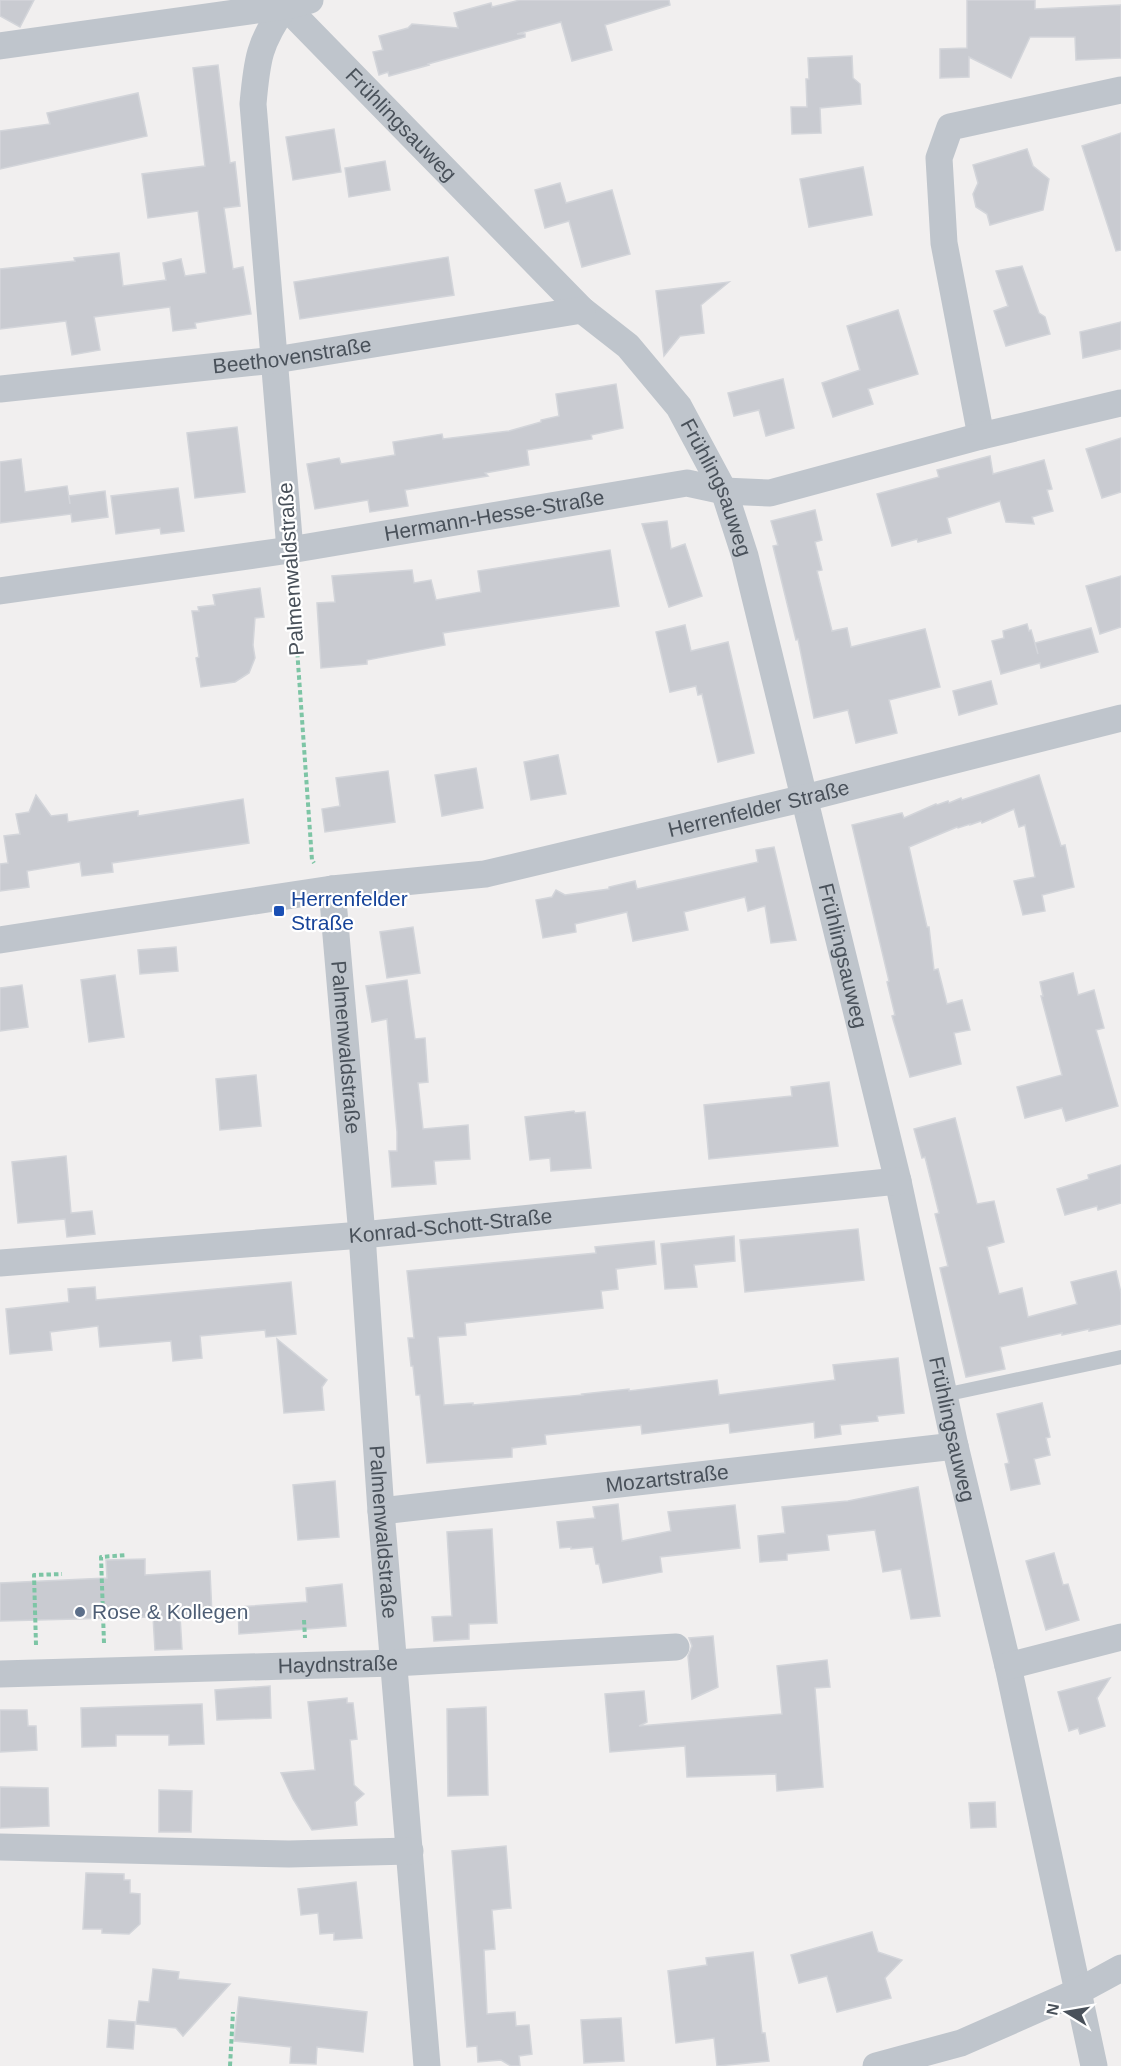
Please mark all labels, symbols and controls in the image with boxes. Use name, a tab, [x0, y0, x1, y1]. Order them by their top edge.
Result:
street label: Frühlingsauweg	[341, 63, 461, 185]
street label: Beethovenstraße	[212, 332, 373, 377]
street label: Frühlingsauweg	[676, 414, 756, 559]
street label: Palmenwaldstraße	[273, 481, 308, 657]
street label: Hermann-Hesse-Straße	[382, 485, 606, 545]
street label: Herrenfelder Straße	[666, 775, 852, 841]
street label: Frühlingsauweg	[815, 881, 872, 1030]
place label: Herrenfelder Straße	[291, 887, 408, 934]
marker: Herrenfelder Straße	[272, 904, 286, 918]
street label: Palmenwaldstraße	[327, 960, 365, 1135]
street label: Konrad-Schott-Straße	[348, 1204, 553, 1247]
street label: Frühlingsauweg	[925, 1354, 980, 1504]
street label: Palmenwaldstraße	[365, 1444, 402, 1620]
street label: Mozartstraße	[604, 1460, 730, 1496]
place label: Rose & Kollegen	[92, 1600, 248, 1623]
marker: Rose & Kollegen	[73, 1605, 87, 1619]
street label: Haydnstraße	[277, 1651, 398, 1677]
north arrow	[1037, 1982, 1097, 2042]
text: N	[1043, 2002, 1062, 2017]

